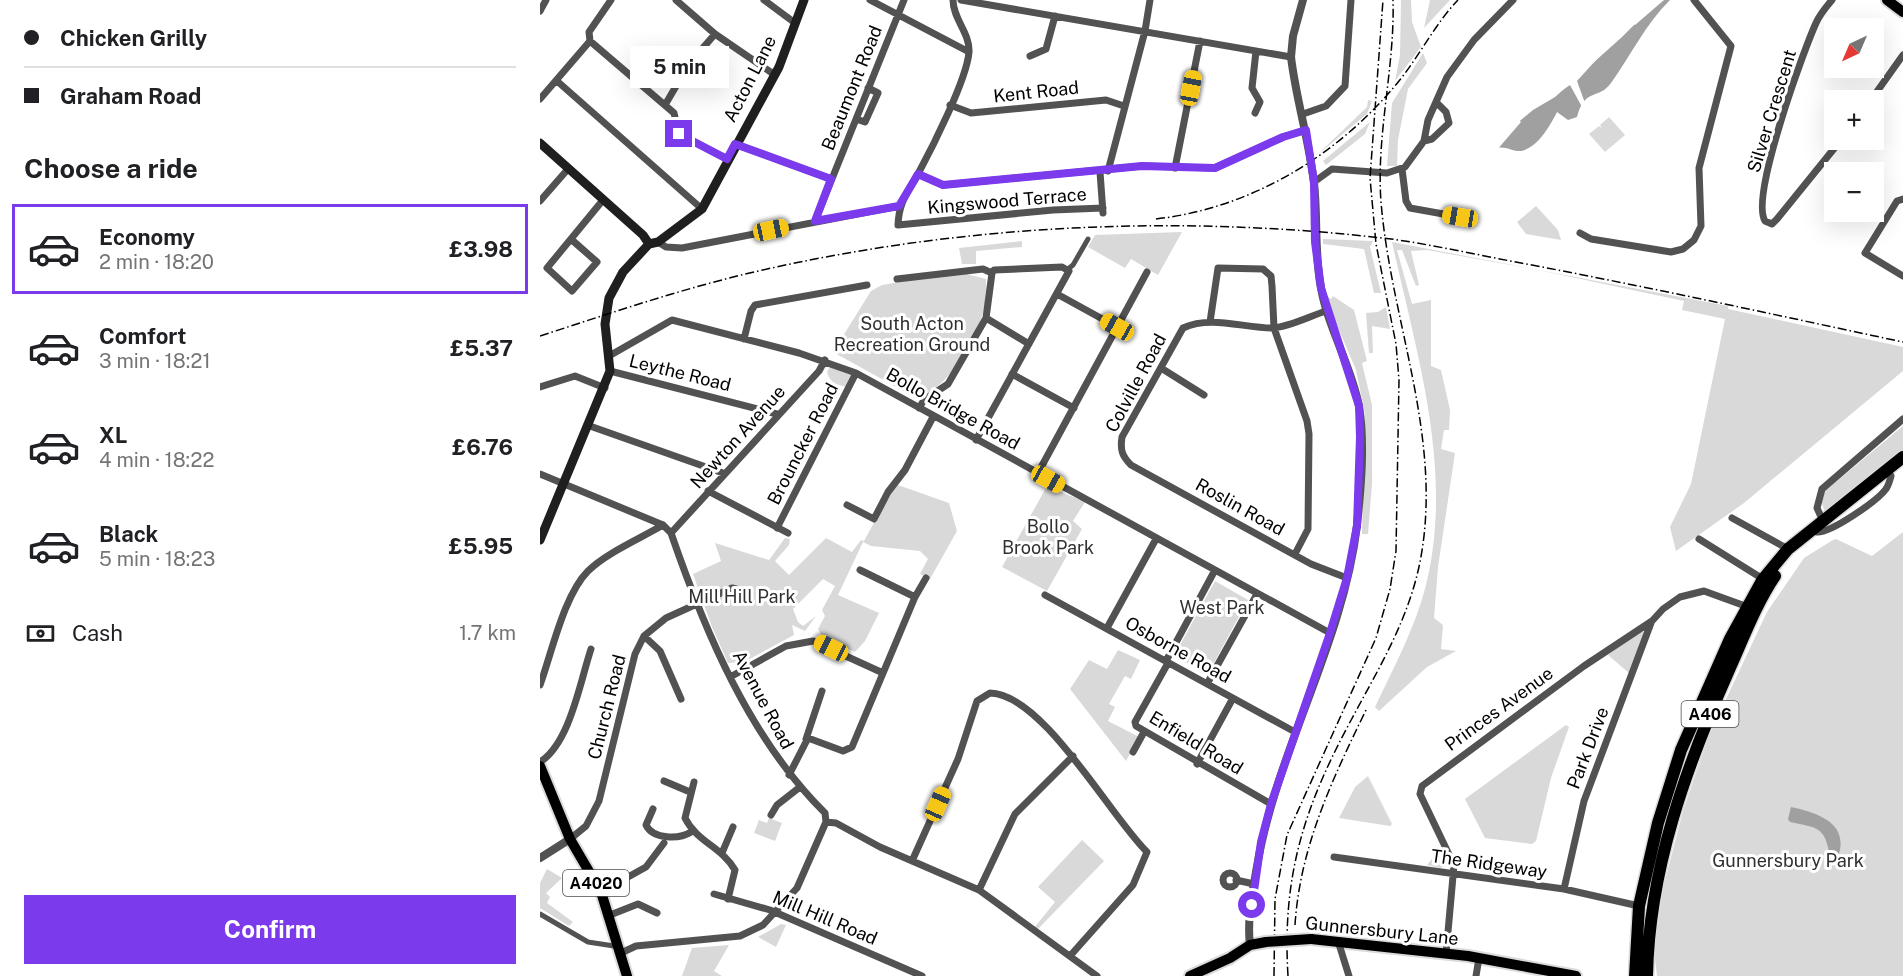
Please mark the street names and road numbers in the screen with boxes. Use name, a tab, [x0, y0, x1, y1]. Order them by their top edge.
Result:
street label: Beaumont Road	[817, 22, 886, 153]
street label: Acton Lane	[719, 32, 780, 126]
street label: Silver Crescent	[1743, 47, 1800, 175]
street label: Kent Road	[992, 77, 1080, 106]
street label: Kingswood Terrace	[926, 183, 1087, 218]
street label: Colville Road	[1101, 330, 1170, 436]
street label: Leythe Road	[627, 350, 733, 395]
street label: Bollo Bridge Road	[883, 363, 1024, 454]
street label: Brouncker Road	[763, 379, 842, 508]
street label: Newton Avenue	[686, 381, 789, 492]
street label: Roslin Road	[1192, 474, 1288, 540]
street label: Osborne Road	[1122, 612, 1235, 687]
street label: Avenue Road	[729, 647, 798, 753]
street label: Church Road	[583, 652, 630, 761]
street label: Princes Avenue	[1441, 662, 1557, 755]
road number: A406	[1682, 701, 1738, 727]
street label: Park Drive	[1562, 704, 1613, 792]
street label: Enfield Road	[1146, 706, 1247, 779]
street label: The Ridgeway	[1430, 845, 1549, 882]
road number: A4020	[563, 870, 629, 896]
street label: Mill Hill Road	[770, 886, 881, 949]
street label: Gunnersbury Lane	[1304, 912, 1460, 949]

